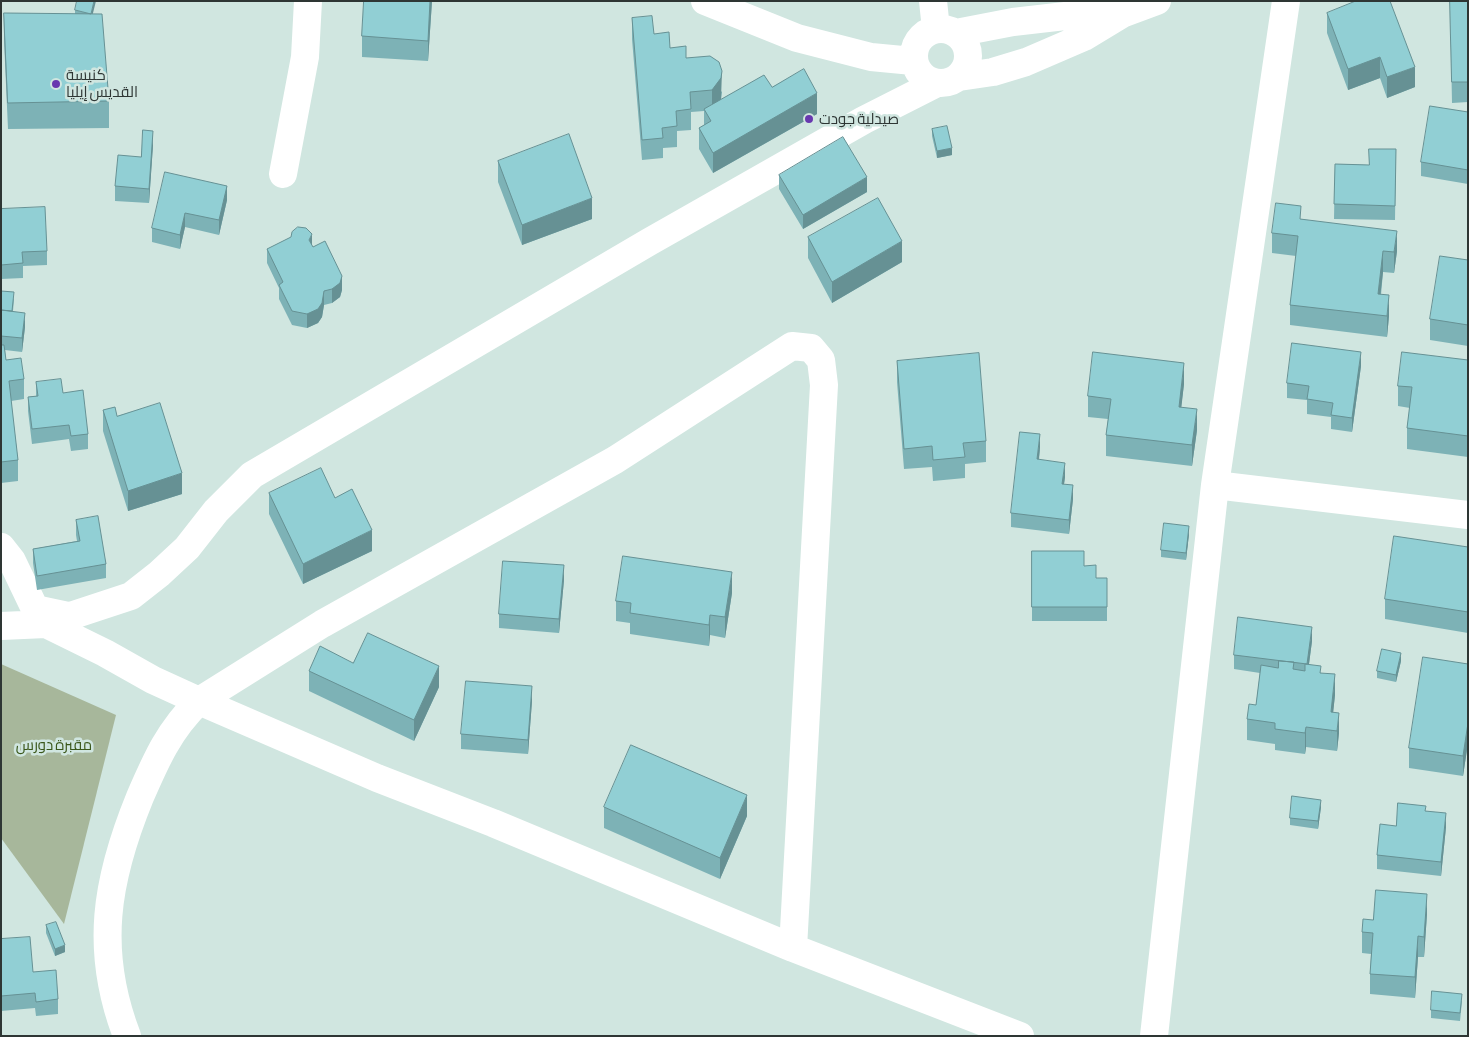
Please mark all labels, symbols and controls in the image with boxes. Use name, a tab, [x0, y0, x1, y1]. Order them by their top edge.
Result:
place label: كنيسة القديس إيليا	[66, 66, 138, 101]
marker: كنيسة القديس إيليا	[50, 78, 62, 90]
place label: صيدلية جودت	[819, 110, 899, 128]
marker: صيدلية جودت	[803, 113, 815, 125]
park label: مقبرة دورس	[16, 736, 92, 754]

